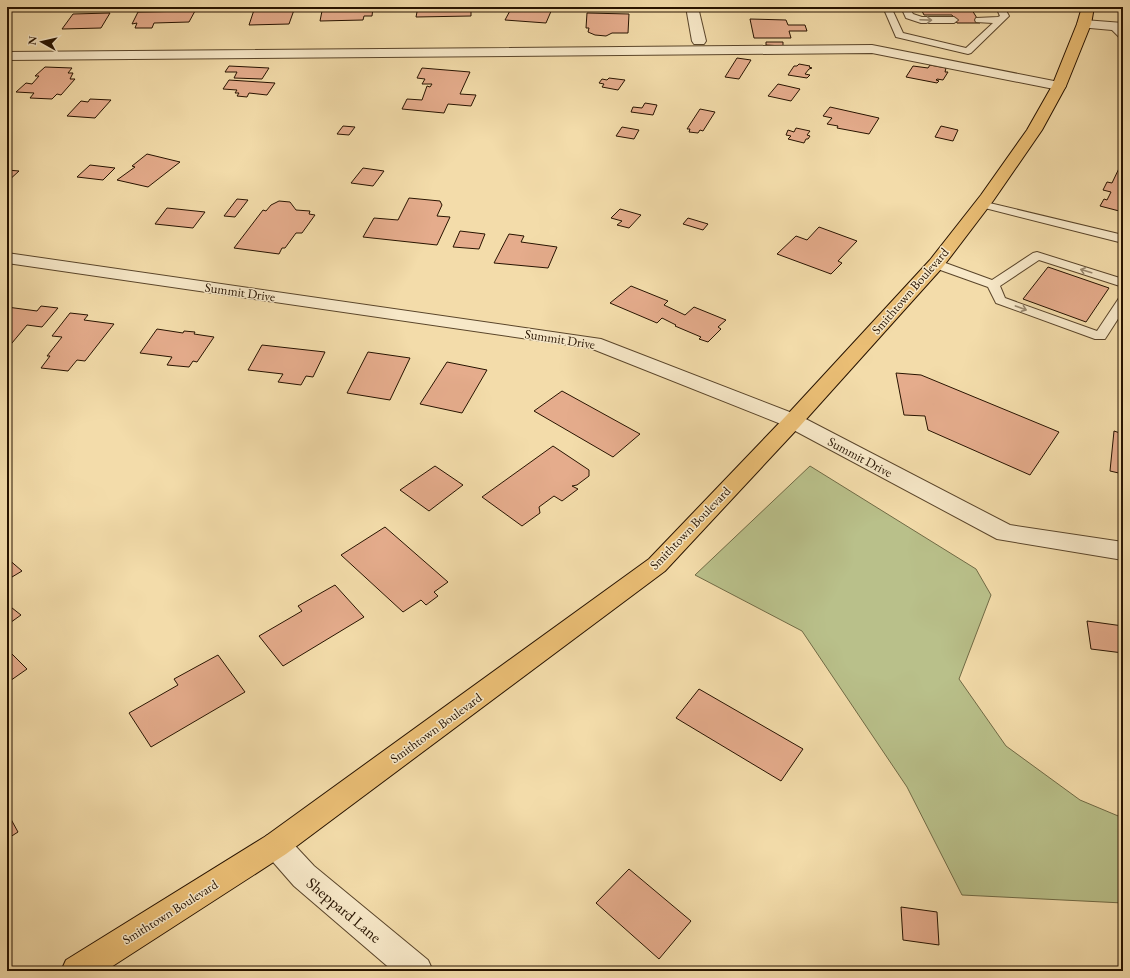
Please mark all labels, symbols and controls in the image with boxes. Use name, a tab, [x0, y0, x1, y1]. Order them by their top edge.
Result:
one-way arrow	[919, 16, 932, 24]
north arrow	[22, 22, 62, 62]
text: N	[25, 35, 40, 46]
street label: Smithtown Boulevard	[868, 244, 953, 338]
one-way arrow	[1079, 267, 1092, 274]
street label: Summit Drive	[204, 279, 276, 305]
one-way arrow	[1014, 304, 1026, 312]
street label: Summit Drive	[524, 325, 596, 353]
street label: Summit Drive	[825, 433, 895, 481]
street label: Smithtown Boulevard	[646, 482, 734, 573]
street label: Smithtown Boulevard	[387, 689, 486, 767]
street label: Sheppard Lane	[302, 872, 386, 948]
street label: Smithtown Boulevard	[119, 876, 221, 948]

